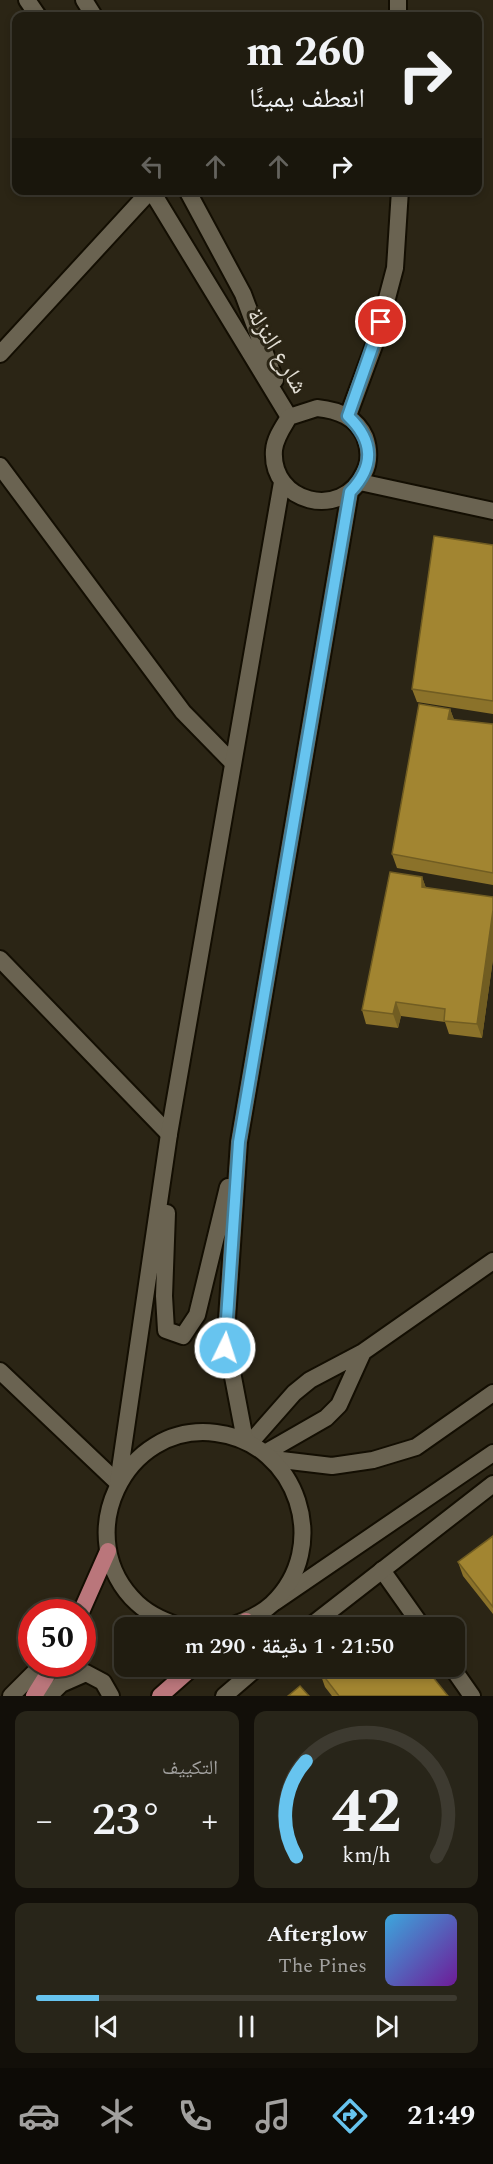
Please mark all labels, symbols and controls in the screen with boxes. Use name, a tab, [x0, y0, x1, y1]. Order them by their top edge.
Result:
text: 260 m	[246, 21, 365, 84]
icon: right	[386, 36, 464, 114]
text: انعطف يمينًا	[249, 78, 365, 120]
icon: left	[136, 150, 169, 183]
icon: ahead	[199, 150, 232, 183]
icon: ahead	[262, 150, 295, 183]
icon: right	[325, 150, 358, 183]
pin	[355, 296, 406, 347]
street label: شارع النزلة	[237, 301, 317, 401]
icon: arrive	[364, 305, 397, 338]
position arrow	[193, 1316, 257, 1380]
speed limit sign: 50	[18, 1599, 96, 1677]
text: 21:50 · 1 دقيقة · 290 m	[185, 1630, 394, 1663]
text: التكييف	[162, 1753, 218, 1783]
text: 42	[331, 1765, 401, 1860]
text: 23°	[92, 1786, 162, 1855]
text: −	[36, 1796, 53, 1846]
text: +	[202, 1796, 218, 1846]
text: km/h	[342, 1839, 390, 1872]
text: Afterglow	[267, 1918, 367, 1951]
text: The Pines	[278, 1951, 367, 1981]
icon: previous	[90, 2010, 123, 2043]
icon: pause	[230, 2010, 263, 2043]
icon: next	[370, 2010, 403, 2043]
icon: car	[18, 2095, 60, 2137]
icon: climate	[96, 2095, 138, 2137]
icon: phone	[174, 2095, 216, 2137]
icon: music	[252, 2095, 294, 2137]
icon: directions	[329, 2095, 371, 2137]
text: 21:49	[407, 2095, 475, 2137]

